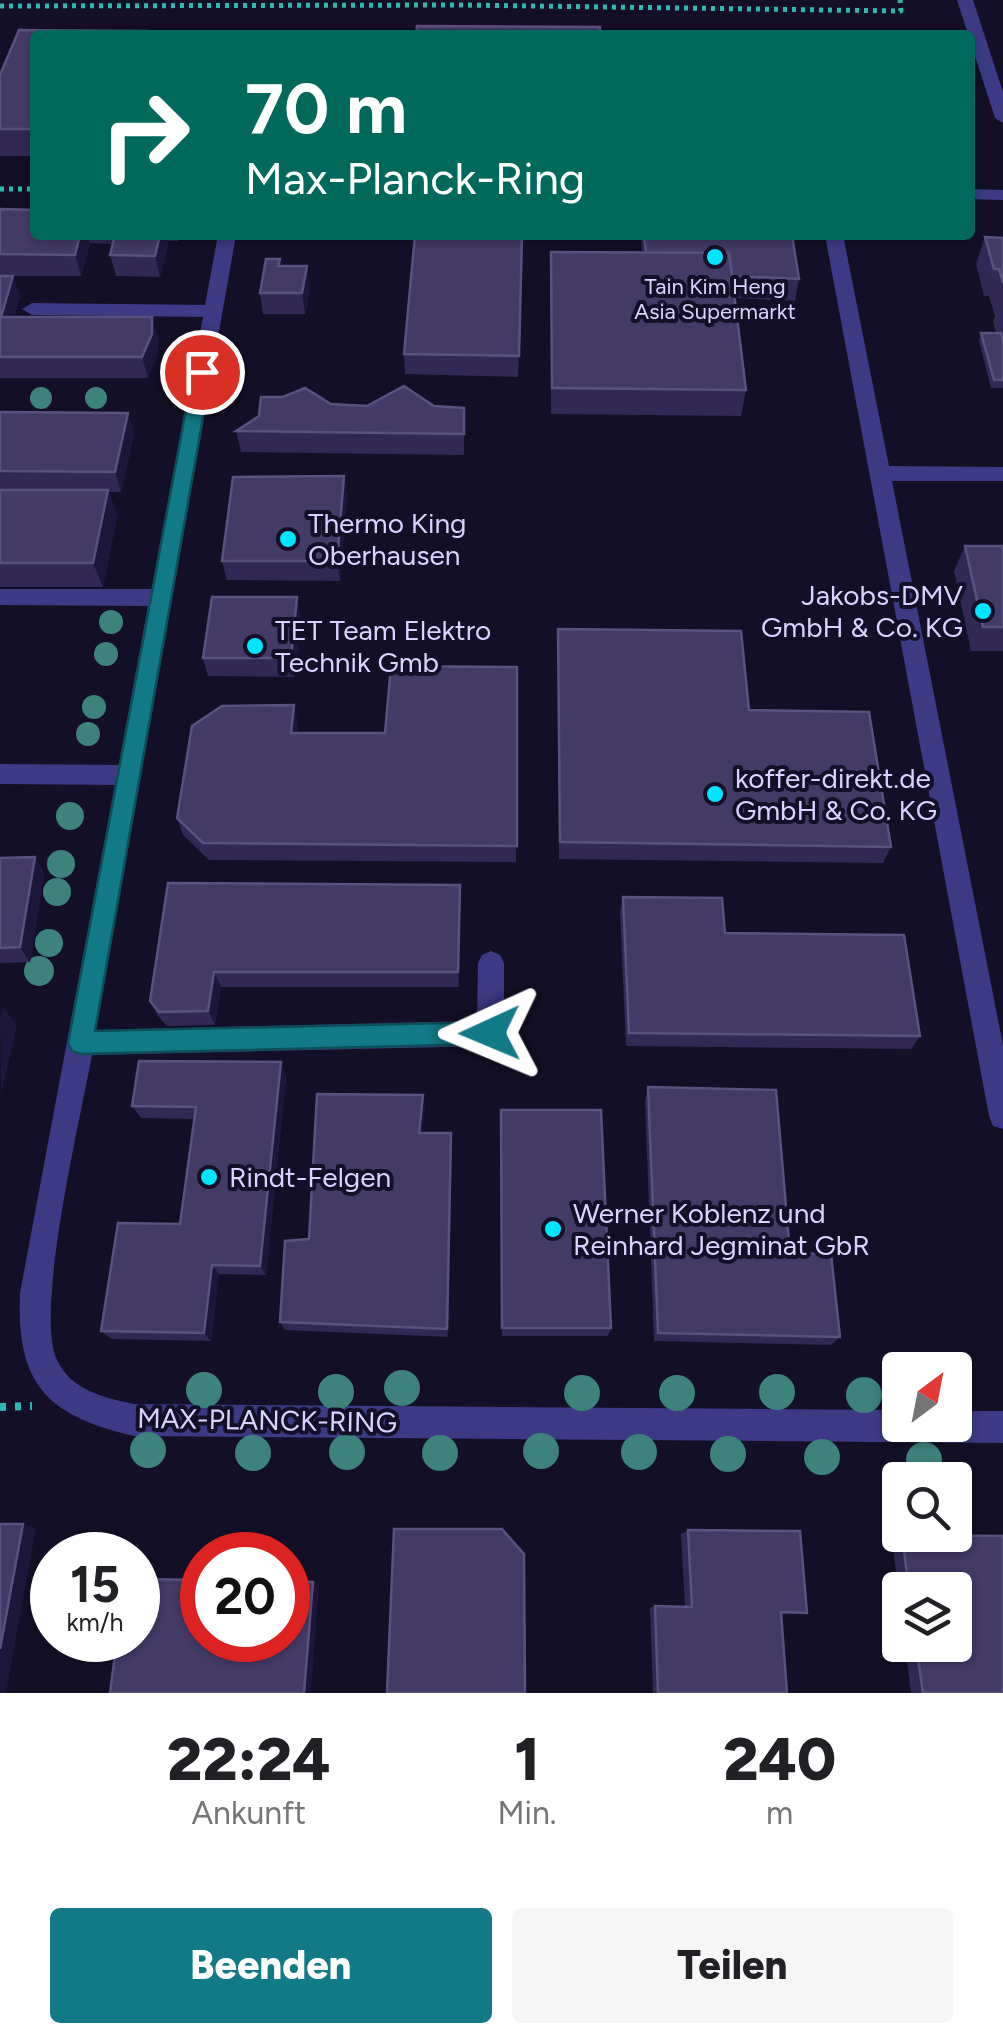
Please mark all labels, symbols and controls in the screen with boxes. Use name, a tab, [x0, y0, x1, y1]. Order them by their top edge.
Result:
text: 70 m	[245, 66, 407, 151]
icon: right	[80, 70, 210, 200]
text: Max-Planck-Ring	[245, 151, 585, 205]
marker: Tain Kim Heng Asia Supermarkt	[704, 246, 726, 268]
place label: Tain Kim Heng Asia Supermarkt	[634, 273, 796, 325]
pin	[160, 330, 245, 415]
icon: arrive	[175, 345, 230, 400]
place label: Thermo King Oberhausen	[308, 506, 466, 572]
marker: Thermo King Oberhausen	[277, 528, 299, 550]
place label: Jakobs-DMV GmbH & Co. KG	[761, 578, 964, 644]
marker: Jakobs-DMV GmbH & Co. KG	[972, 600, 994, 622]
place label: TET Team Elektro Technik Gmb	[275, 613, 491, 679]
marker: TET Team Elektro Technik Gmb	[244, 635, 266, 657]
place label: koffer-direkt.de GmbH & Co. KG	[735, 761, 937, 827]
marker: koffer-direkt.de GmbH & Co. KG	[704, 783, 726, 805]
position arrow	[438, 981, 542, 1085]
place label: Rindt-Felgen	[229, 1160, 391, 1194]
marker: Rindt-Felgen	[198, 1166, 220, 1188]
place label: Werner Koblenz und Reinhard Jegminat GbR	[573, 1196, 870, 1262]
marker: Werner Koblenz und Reinhard Jegminat GbR	[542, 1218, 564, 1240]
north arrow	[882, 1352, 972, 1442]
map controls	[882, 1352, 972, 1662]
street label: MAX-PLANCK-RING	[137, 1401, 397, 1439]
button: search	[882, 1462, 972, 1552]
speed limit sign: 20	[180, 1532, 310, 1662]
text: 15	[70, 1554, 120, 1615]
button: layers	[882, 1572, 972, 1662]
text: km/h	[66, 1607, 124, 1637]
text: 22:24	[167, 1723, 331, 1795]
text: 1	[514, 1723, 540, 1795]
text: 240	[723, 1723, 836, 1795]
text: Ankunft	[191, 1794, 306, 1832]
text: Min.	[497, 1794, 556, 1832]
text: m	[766, 1794, 793, 1832]
button: Beenden	[50, 1908, 492, 2023]
button: Teilen	[512, 1908, 953, 2023]

